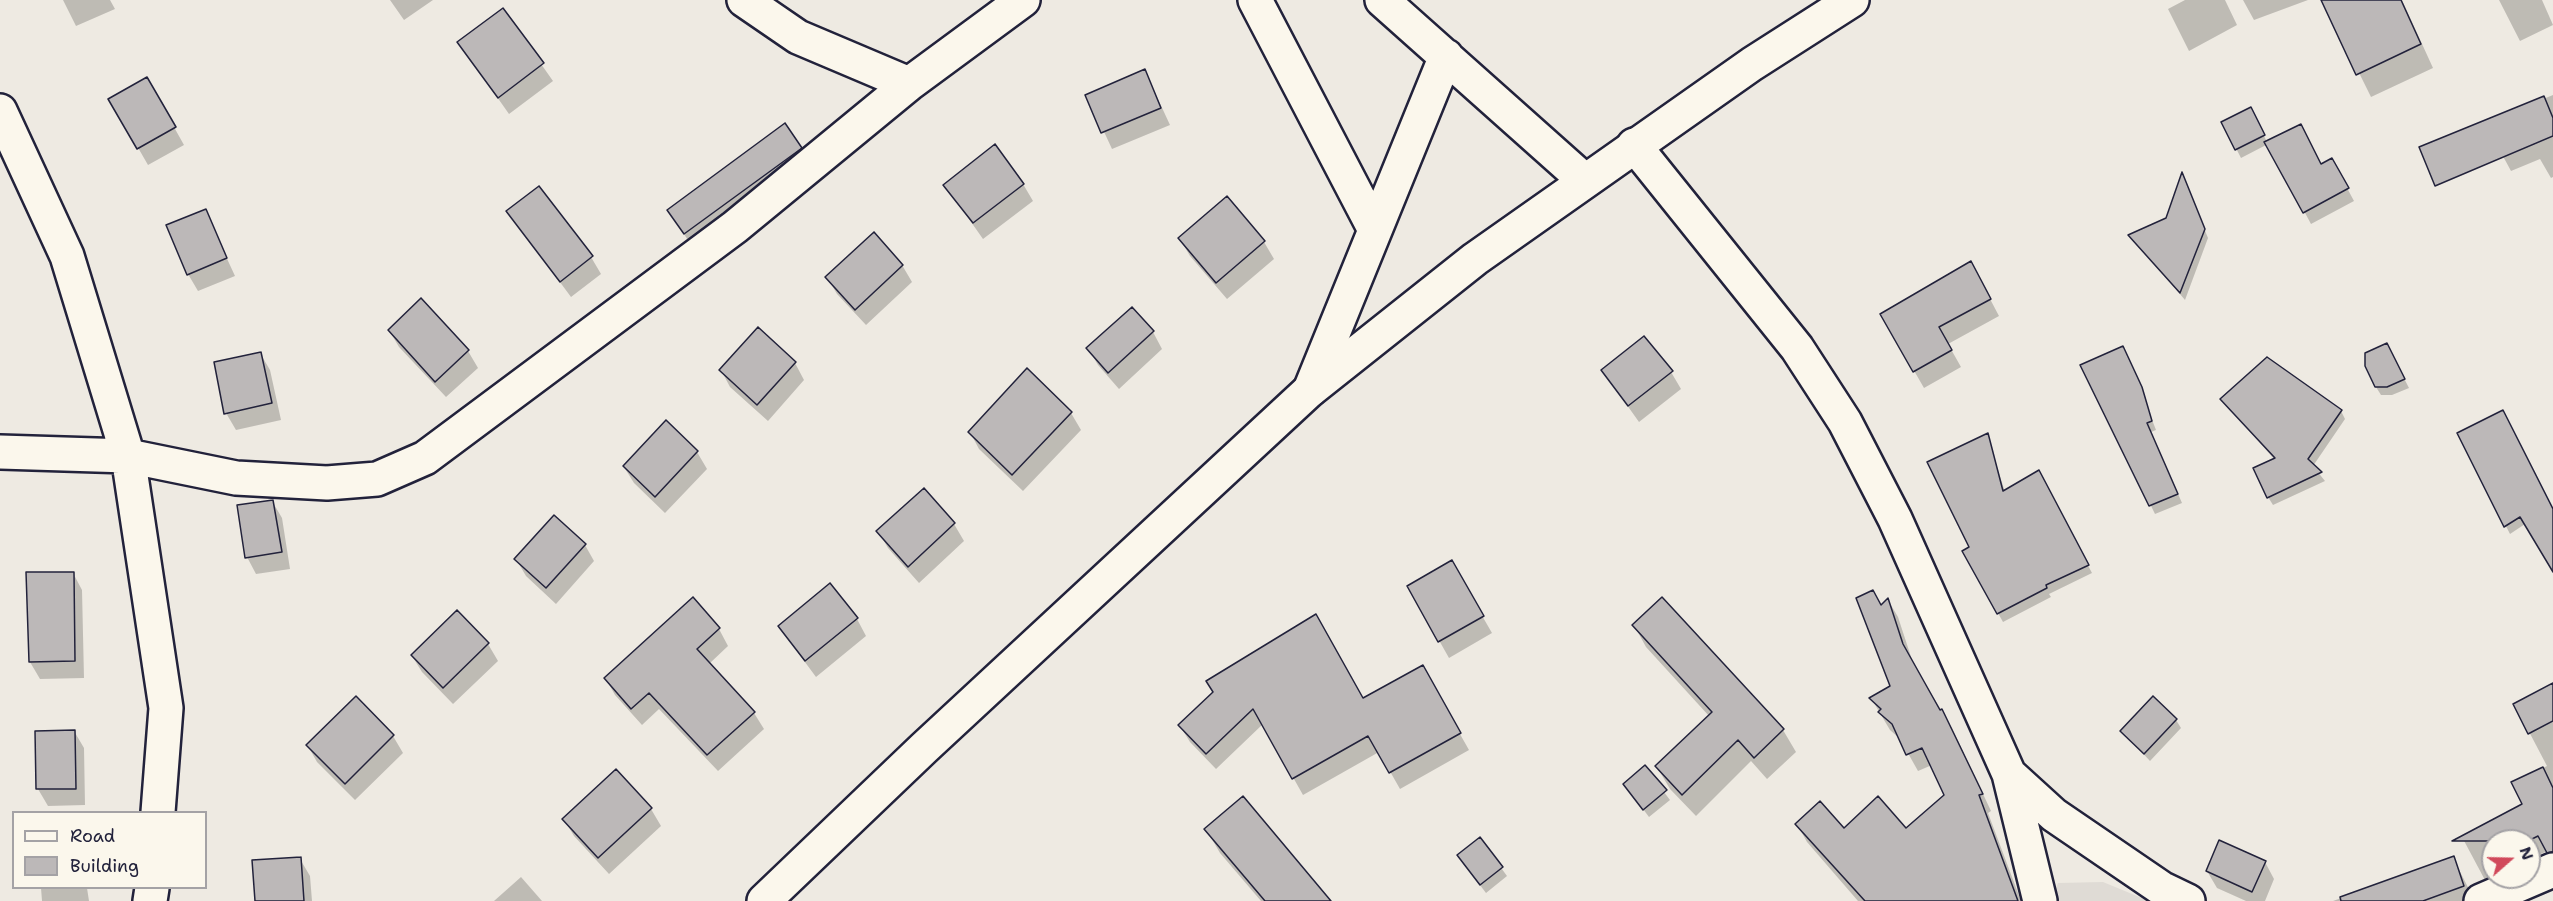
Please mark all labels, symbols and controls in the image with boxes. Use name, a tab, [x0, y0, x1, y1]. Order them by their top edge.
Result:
legend	[12, 811, 207, 889]
text: Road	[70, 824, 115, 848]
north arrow	[2481, 829, 2541, 889]
text: N	[2514, 844, 2539, 863]
text: Building	[70, 854, 139, 878]

